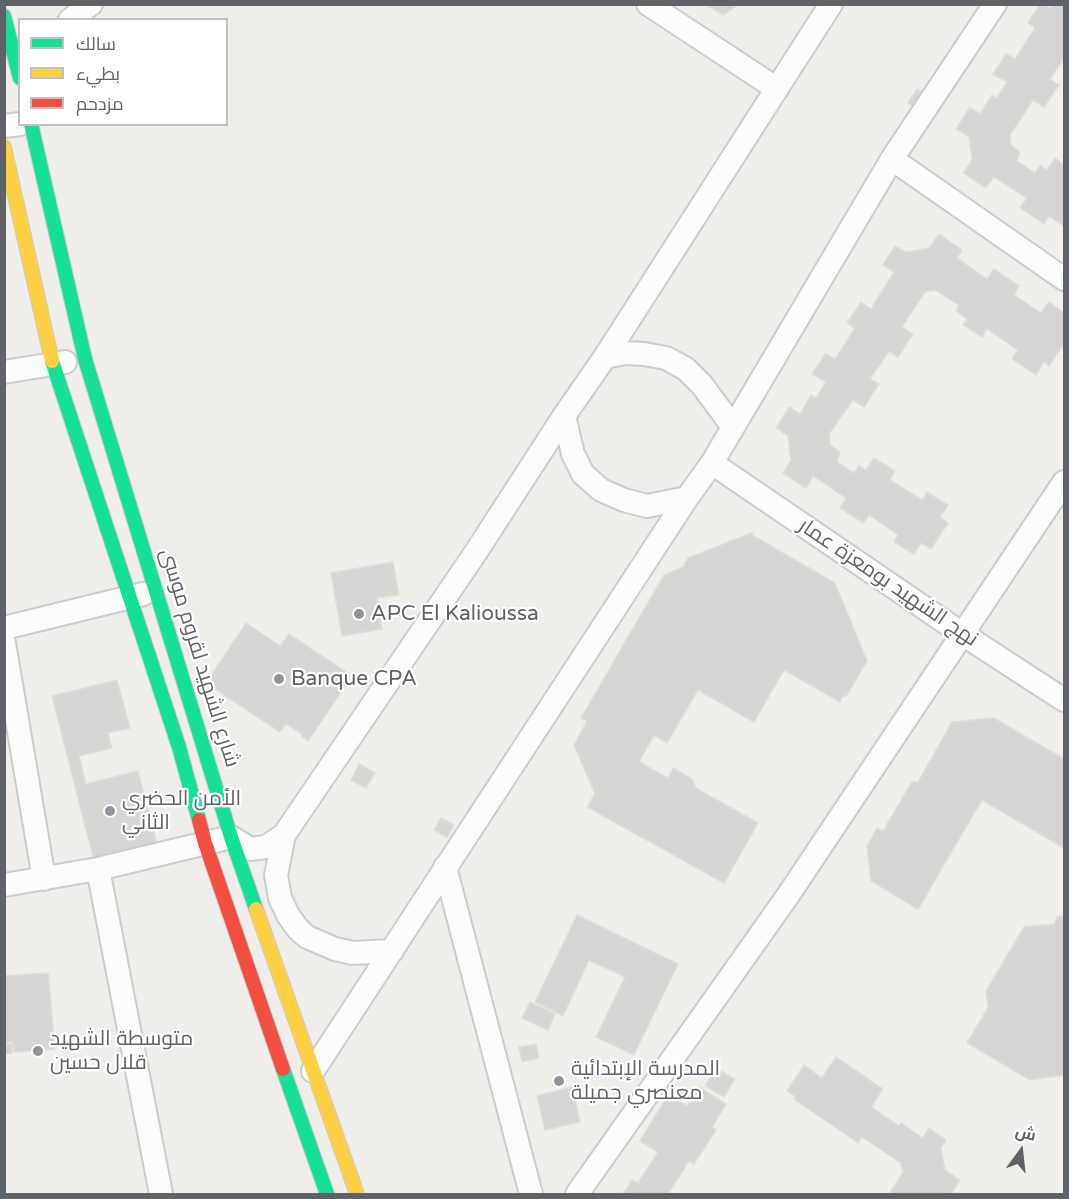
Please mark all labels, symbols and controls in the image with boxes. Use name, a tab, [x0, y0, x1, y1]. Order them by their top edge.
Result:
legend	[18, 18, 228, 126]
text: سالك	[76, 33, 116, 55]
text: بطيء	[76, 63, 120, 85]
text: مزدحم	[76, 93, 124, 115]
street label: نهج الشهيد بومعزة عمار	[793, 513, 983, 653]
street label: شارع الشهيد لقروم موسى	[154, 546, 244, 770]
place label: APC El Kalioussa	[371, 601, 539, 627]
marker: APC El Kalioussa	[352, 607, 366, 621]
place label: Banque CPA	[291, 666, 417, 692]
marker: Banque CPA	[272, 672, 286, 686]
place label: الأمن الحضري الثاني	[122, 786, 241, 836]
marker: الأمن الحضري الثاني	[103, 804, 117, 818]
place label: متوسطة الشهيد قلال حسين	[50, 1026, 193, 1076]
marker: متوسطة الشهيد قلال حسين	[31, 1044, 45, 1058]
place label: المدرسة الإبتدائية معنصري جميلة	[571, 1056, 720, 1106]
marker: المدرسة الإبتدائية معنصري جميلة	[552, 1074, 566, 1088]
north arrow	[991, 1121, 1051, 1181]
text: ش	[1013, 1121, 1038, 1146]

